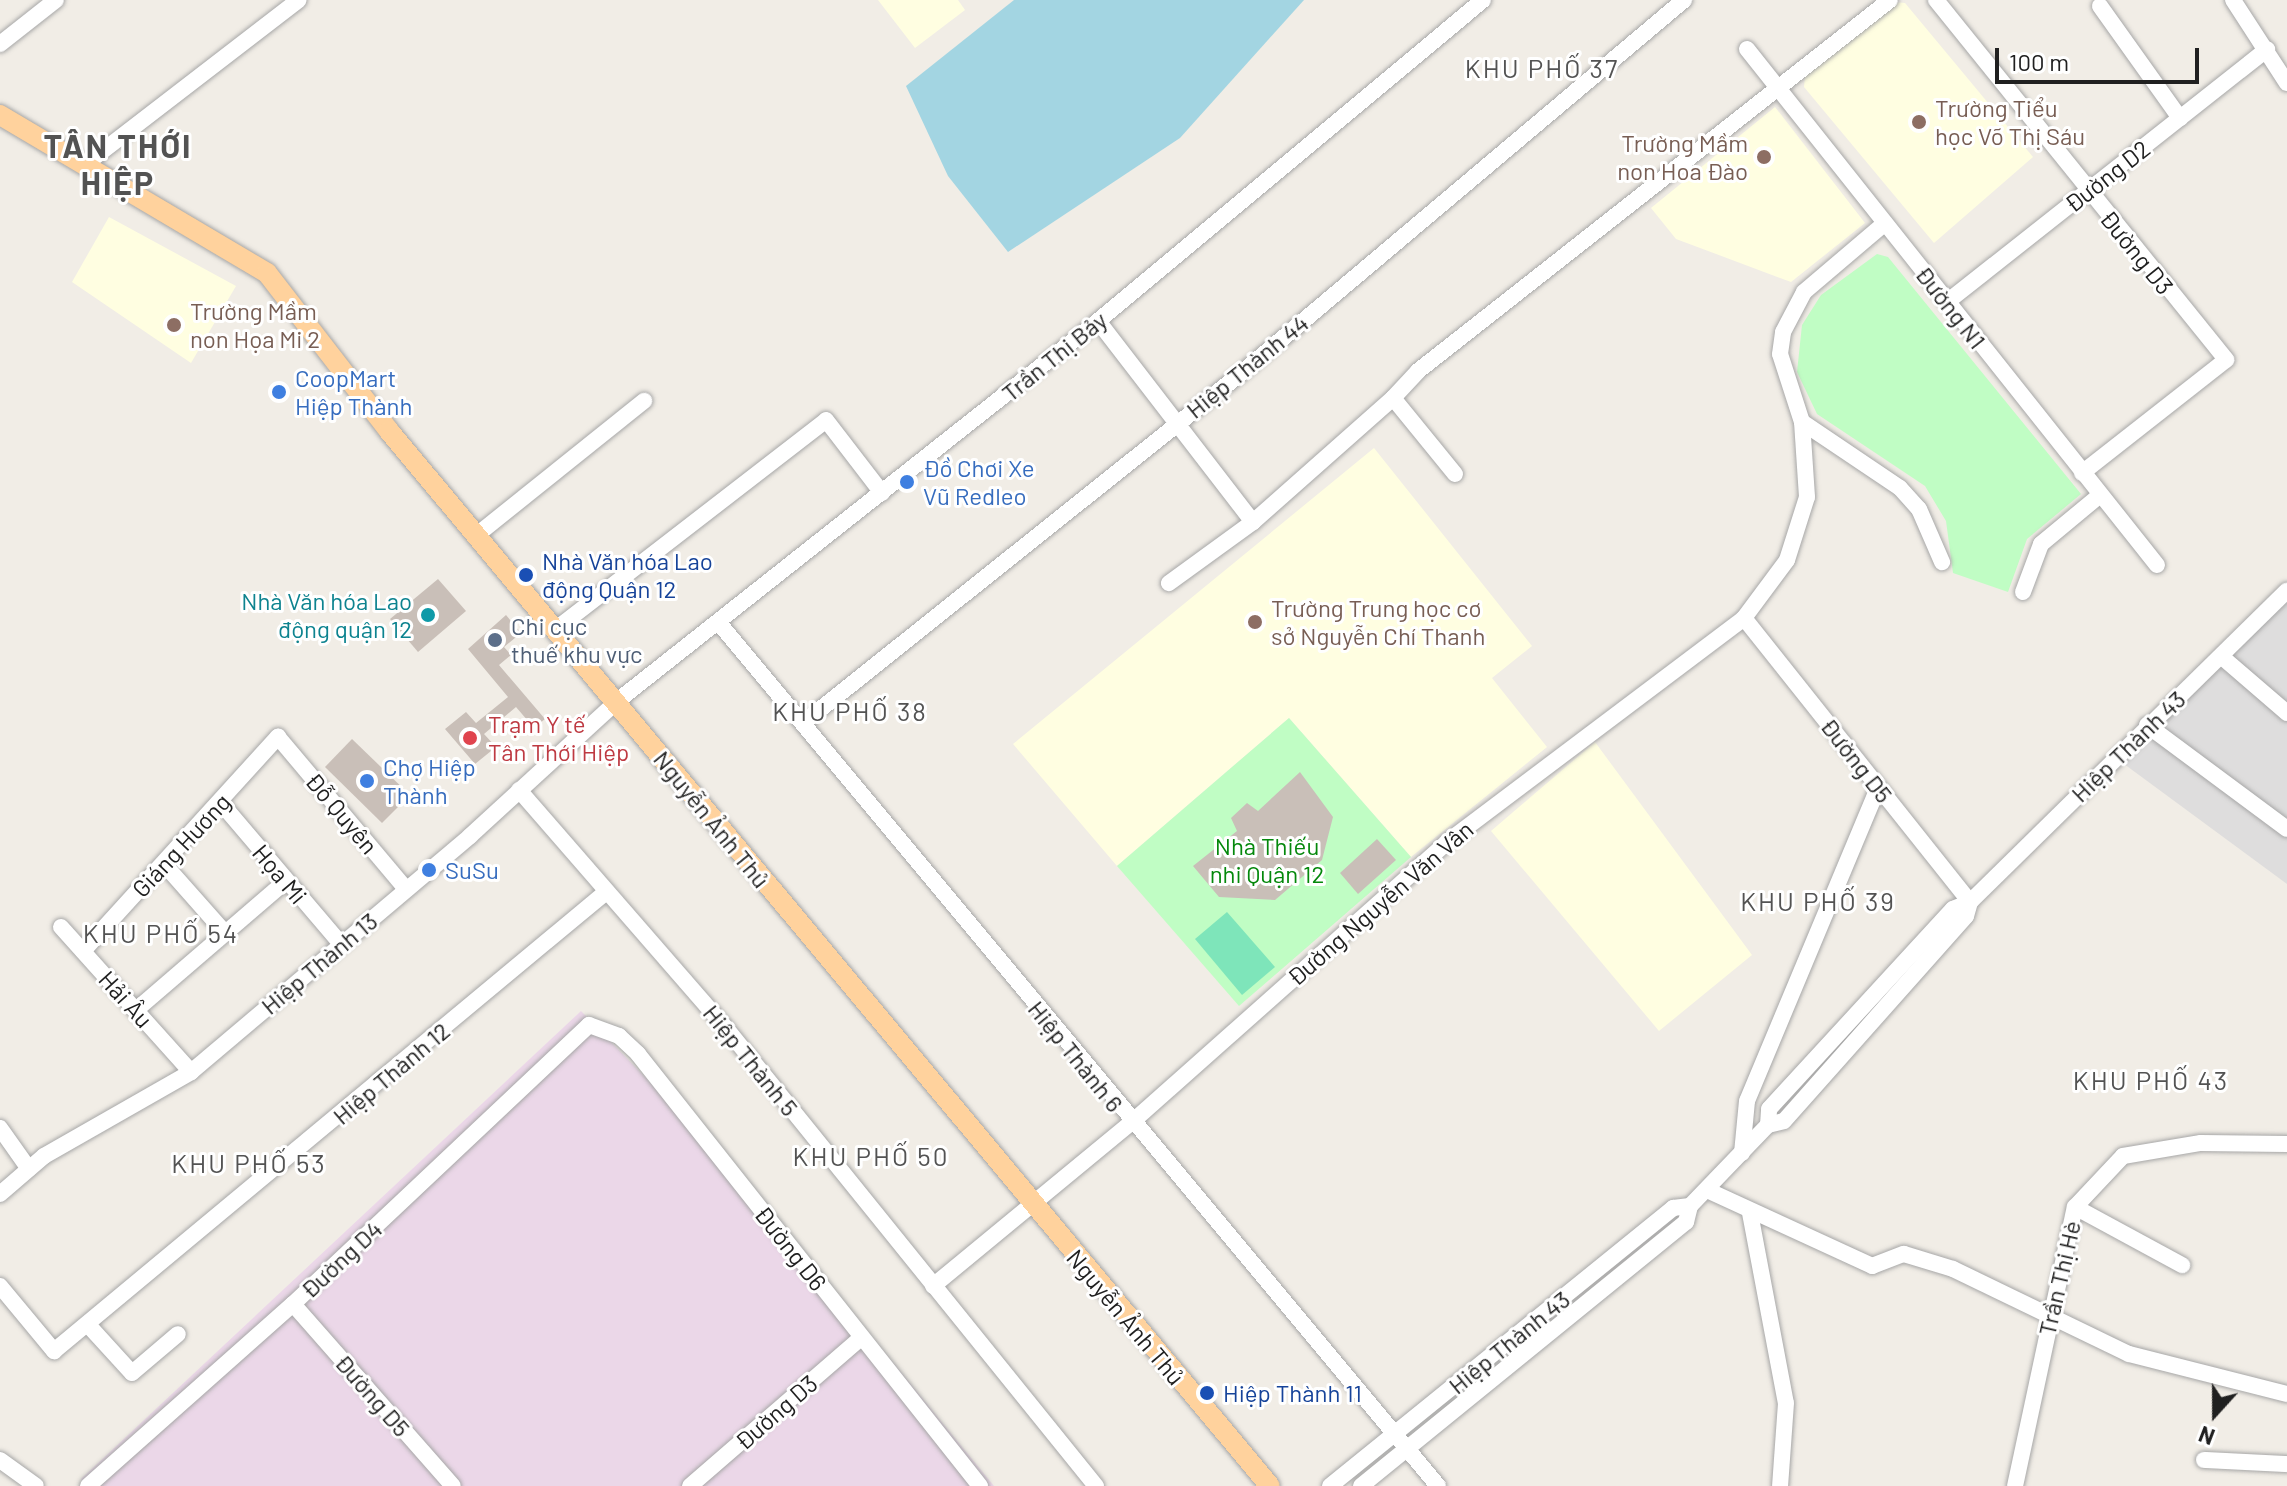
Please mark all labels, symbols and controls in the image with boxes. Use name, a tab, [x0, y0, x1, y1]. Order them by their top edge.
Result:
scale bar	[1999, 32, 2203, 82]
text: 100 m	[2009, 47, 2069, 76]
district label: KHU PHỐ 37	[1465, 52, 1619, 84]
place label: Trường Tiểu học Võ Thị Sáu	[1935, 94, 2085, 150]
marker: Trường Tiểu học Võ Thị Sáu	[1910, 113, 1928, 131]
district label: TÂN THỚI HIỆP	[44, 127, 192, 202]
place label: Trường Mầm non Hoa Đào	[1617, 129, 1748, 185]
street label: Đường D2	[2059, 134, 2155, 218]
marker: Trường Mầm non Hoa Đào	[1755, 148, 1773, 166]
street label: Đường D3	[2094, 204, 2180, 300]
street label: Đường N1	[1910, 260, 1992, 354]
place label: Trường Mầm non Họa Mi 2	[190, 297, 320, 353]
street label: Trần Thị Bảy	[996, 305, 1112, 407]
street label: Hiệp Thành 44	[1180, 308, 1314, 424]
marker: Trường Mầm non Họa Mi 2	[165, 316, 183, 334]
place label: CoopMart Hiệp Thành	[295, 364, 412, 420]
marker: CoopMart Hiệp Thành	[270, 383, 288, 401]
place label: Đồ Chơi Xe Vũ Redleo	[923, 454, 1035, 510]
marker: Đồ Chơi Xe Vũ Redleo	[898, 473, 916, 491]
place label: Nhà Văn hóa Lao động Quận 12	[542, 547, 713, 603]
marker: Nhà Văn hóa Lao động Quận 12	[517, 566, 535, 584]
place label: Nhà Văn hóa Lao động quận 12	[241, 587, 412, 643]
place label: Trường Trung học cơ sở Nguyễn Chí Thanh	[1271, 594, 1485, 650]
marker: Nhà Văn hóa Lao động quận 12	[419, 606, 437, 624]
place label: Chi cục thuế khu vực	[511, 612, 643, 668]
marker: Trường Trung học cơ sở Nguyễn Chí Thanh	[1246, 613, 1264, 631]
marker: Chi cục thuế khu vực	[486, 631, 504, 649]
street label: Hiệp Thành 43	[2065, 684, 2191, 808]
district label: KHU PHỐ 38	[772, 695, 928, 727]
place label: Trạm Y tế Tân Thới Hiệp	[488, 710, 629, 766]
street label: Đường D5	[1815, 712, 1899, 808]
marker: Trạm Y tế Tân Thới Hiệp	[459, 727, 481, 749]
street label: Nguyễn Ảnh Thủ	[648, 745, 776, 893]
place label: Chợ Hiệp Thành	[383, 753, 476, 809]
street label: Đỗ Quyên	[300, 767, 384, 859]
marker: Chợ Hiệp Thành	[358, 772, 376, 790]
street label: Giáng Hương	[126, 787, 236, 903]
street label: Đường Nguyễn Văn Vân	[1281, 814, 1479, 992]
park label: Nhà Thiếu nhi Quận 12	[1210, 832, 1324, 888]
street label: Họa Mi	[247, 838, 313, 910]
place label: SuSu	[445, 856, 499, 884]
marker: SuSu	[420, 861, 438, 879]
district label: KHU PHỐ 39	[1740, 885, 1896, 917]
street label: Hiệp Thành 13	[255, 906, 383, 1020]
district label: KHU PHỐ 54	[83, 917, 239, 949]
street label: Hải Âu	[93, 965, 159, 1033]
street label: Hiệp Thành 6	[1022, 995, 1130, 1117]
street label: Hiệp Thành 5	[697, 999, 805, 1121]
street label: Hiệp Thành 12	[327, 1016, 455, 1130]
district label: KHU PHỐ 43	[2073, 1064, 2229, 1096]
district label: KHU PHỐ 50	[793, 1140, 949, 1172]
district label: KHU PHỐ 53	[171, 1147, 327, 1179]
street label: Đường D6	[749, 1200, 833, 1296]
street label: Đường D4	[294, 1214, 388, 1304]
street label: Trần Thị Hè	[2032, 1218, 2086, 1338]
street label: Nguyễn Ảnh Thủ	[1061, 1243, 1191, 1391]
street label: Hiệp Thành 43	[1443, 1284, 1575, 1400]
street label: Đường D5	[329, 1348, 417, 1442]
street label: Đường D3	[729, 1368, 823, 1456]
north arrow	[2175, 1374, 2255, 1454]
place label: Hiệp Thành 11	[1223, 1379, 1362, 1407]
marker: Hiệp Thành 11	[1198, 1384, 1216, 1402]
text: N	[2195, 1422, 2218, 1451]

